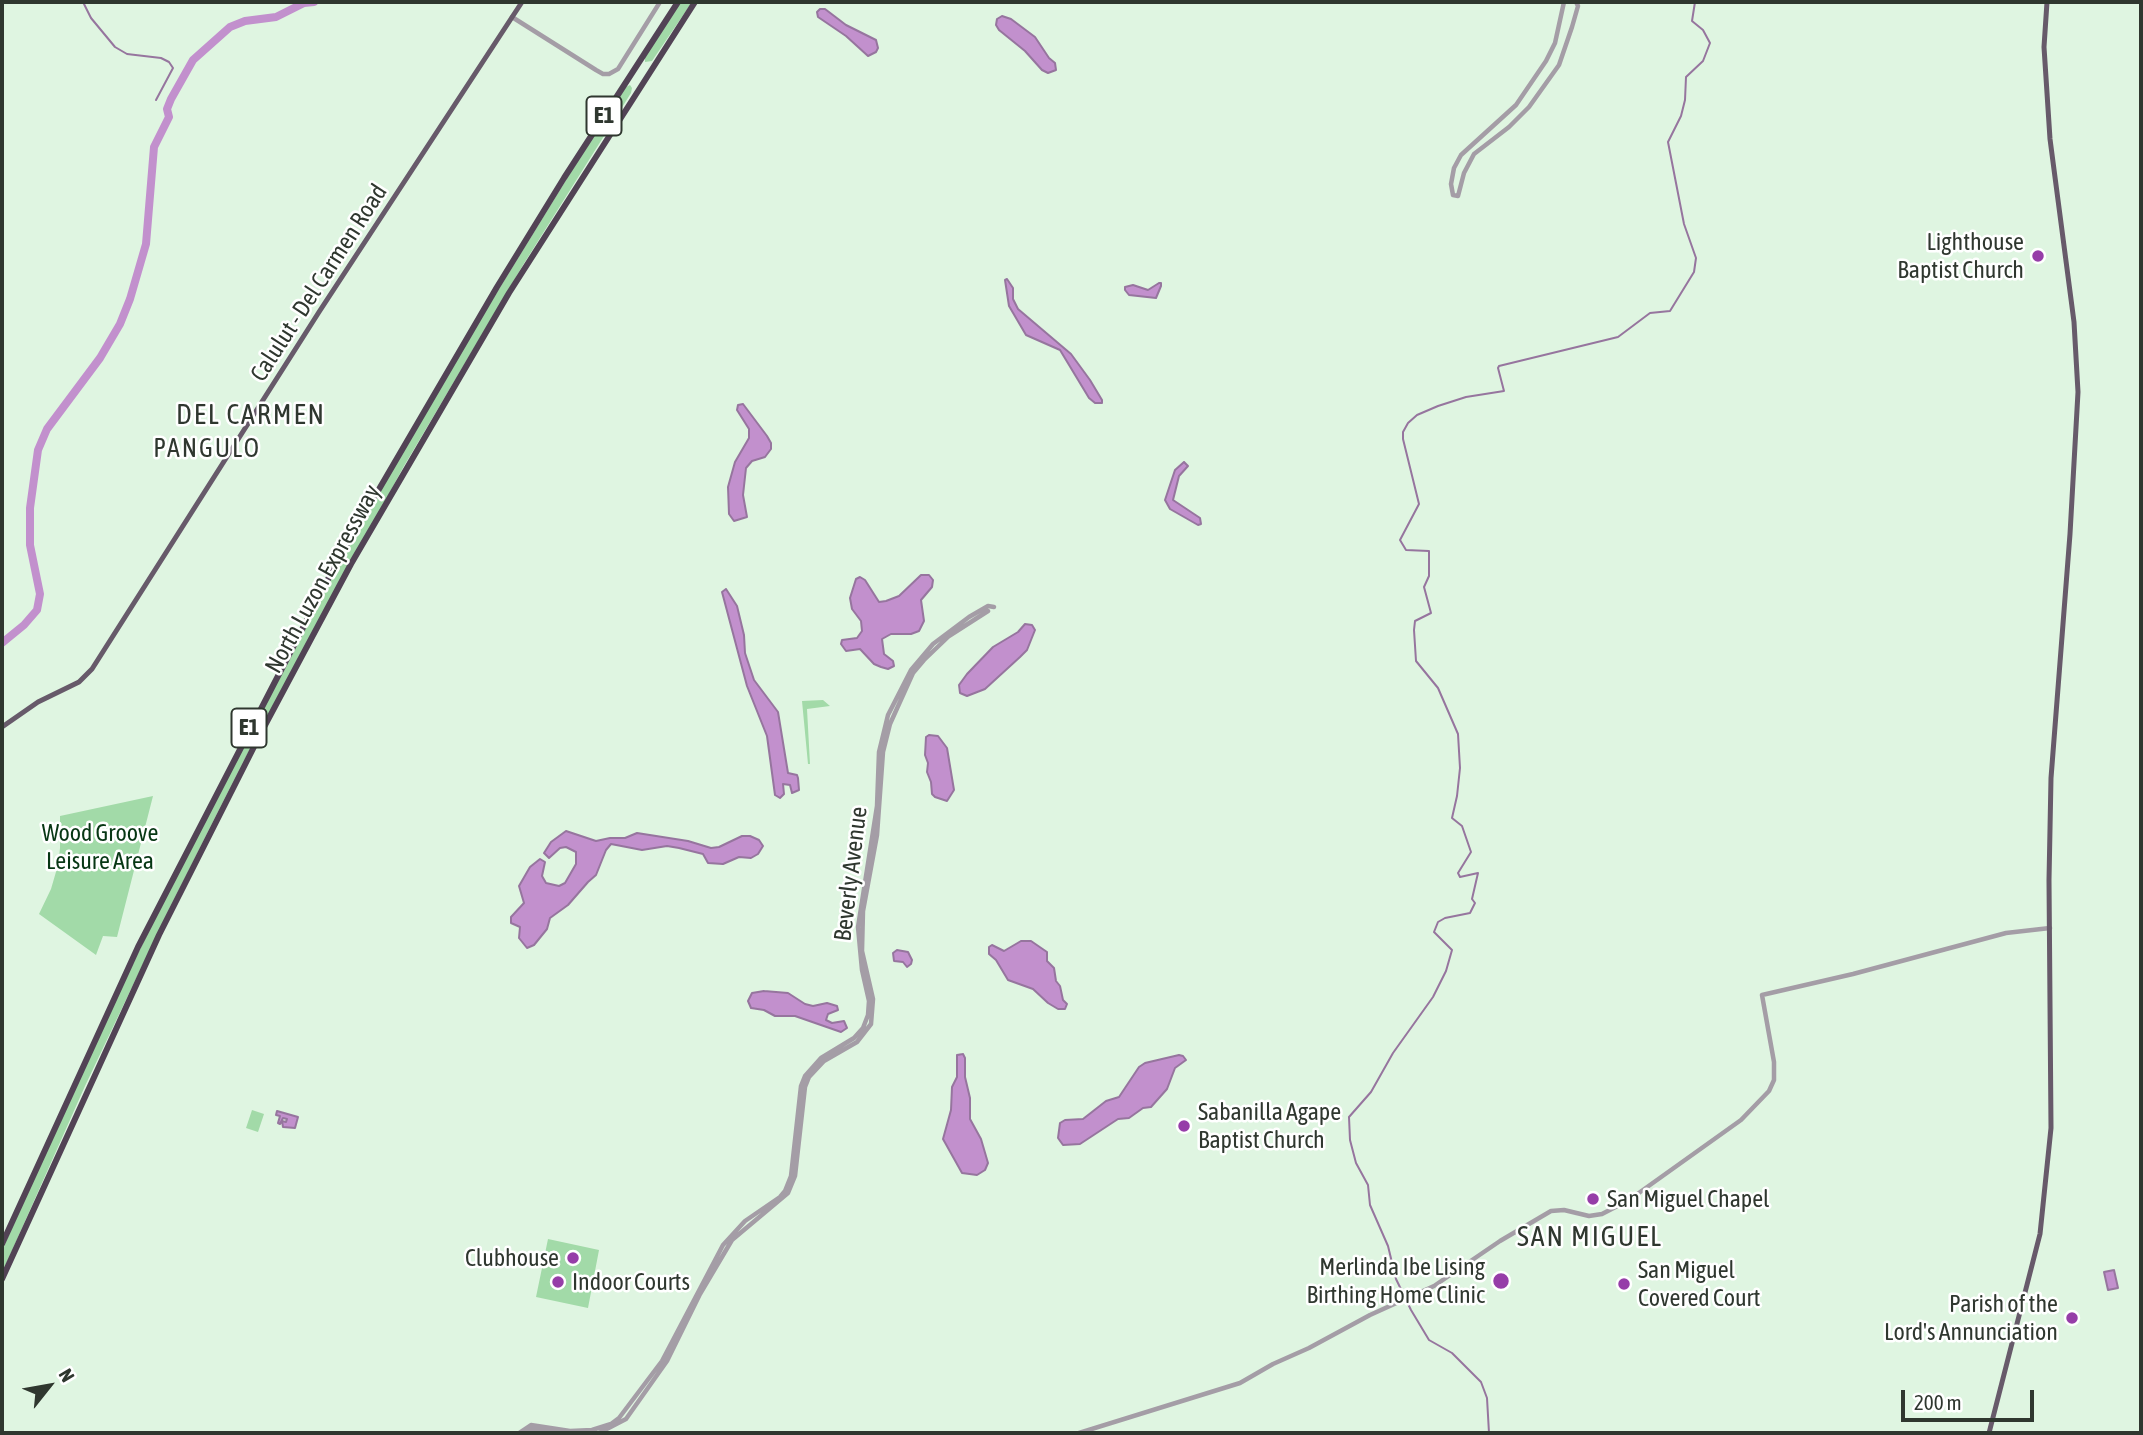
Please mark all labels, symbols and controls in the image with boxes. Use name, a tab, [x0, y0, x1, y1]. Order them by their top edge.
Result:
road number: E1	[586, 97, 622, 136]
street label: Calulut - Del Carmen Road	[244, 179, 394, 387]
place label: Lighthouse Baptist Church	[1897, 228, 2024, 284]
marker: Lighthouse Baptist Church	[2030, 248, 2046, 264]
district label: DEL CARMEN	[177, 398, 325, 432]
district label: PANGULO	[154, 433, 260, 465]
street label: North Luzon Expressway	[259, 480, 387, 678]
road number: E1	[232, 708, 266, 748]
street label: Beverly Avenue	[828, 805, 874, 943]
park label: Wood Groove Leisure Area	[42, 819, 158, 875]
place label: Sabanilla Agape Baptist Church	[1198, 1098, 1341, 1154]
marker: Sabanilla Agape Baptist Church	[1176, 1118, 1192, 1134]
place label: San Miguel Chapel	[1607, 1185, 1769, 1213]
marker: San Miguel Chapel	[1585, 1191, 1601, 1207]
district label: SAN MIGUEL	[1518, 1220, 1662, 1254]
place label: Clubhouse	[465, 1244, 559, 1272]
marker: Clubhouse	[565, 1250, 581, 1266]
place label: Merlinda Ibe Lising Birthing Home Clinic	[1307, 1253, 1485, 1309]
place label: San Miguel Covered Court	[1638, 1256, 1760, 1312]
place label: Indoor Courts	[572, 1268, 690, 1296]
marker: Merlinda Ibe Lising Birthing Home Clinic	[1491, 1271, 1511, 1291]
marker: Indoor Courts	[550, 1274, 566, 1290]
marker: San Miguel Covered Court	[1616, 1276, 1632, 1292]
place label: Parish of the Lord's Annunciation	[1884, 1290, 2058, 1346]
marker: Parish of the Lord's Annunciation	[2064, 1310, 2080, 1326]
north arrow	[14, 1351, 84, 1421]
text: N	[55, 1365, 79, 1386]
scale bar	[1905, 1376, 2038, 1420]
text: 200 m	[1914, 1390, 1962, 1414]

